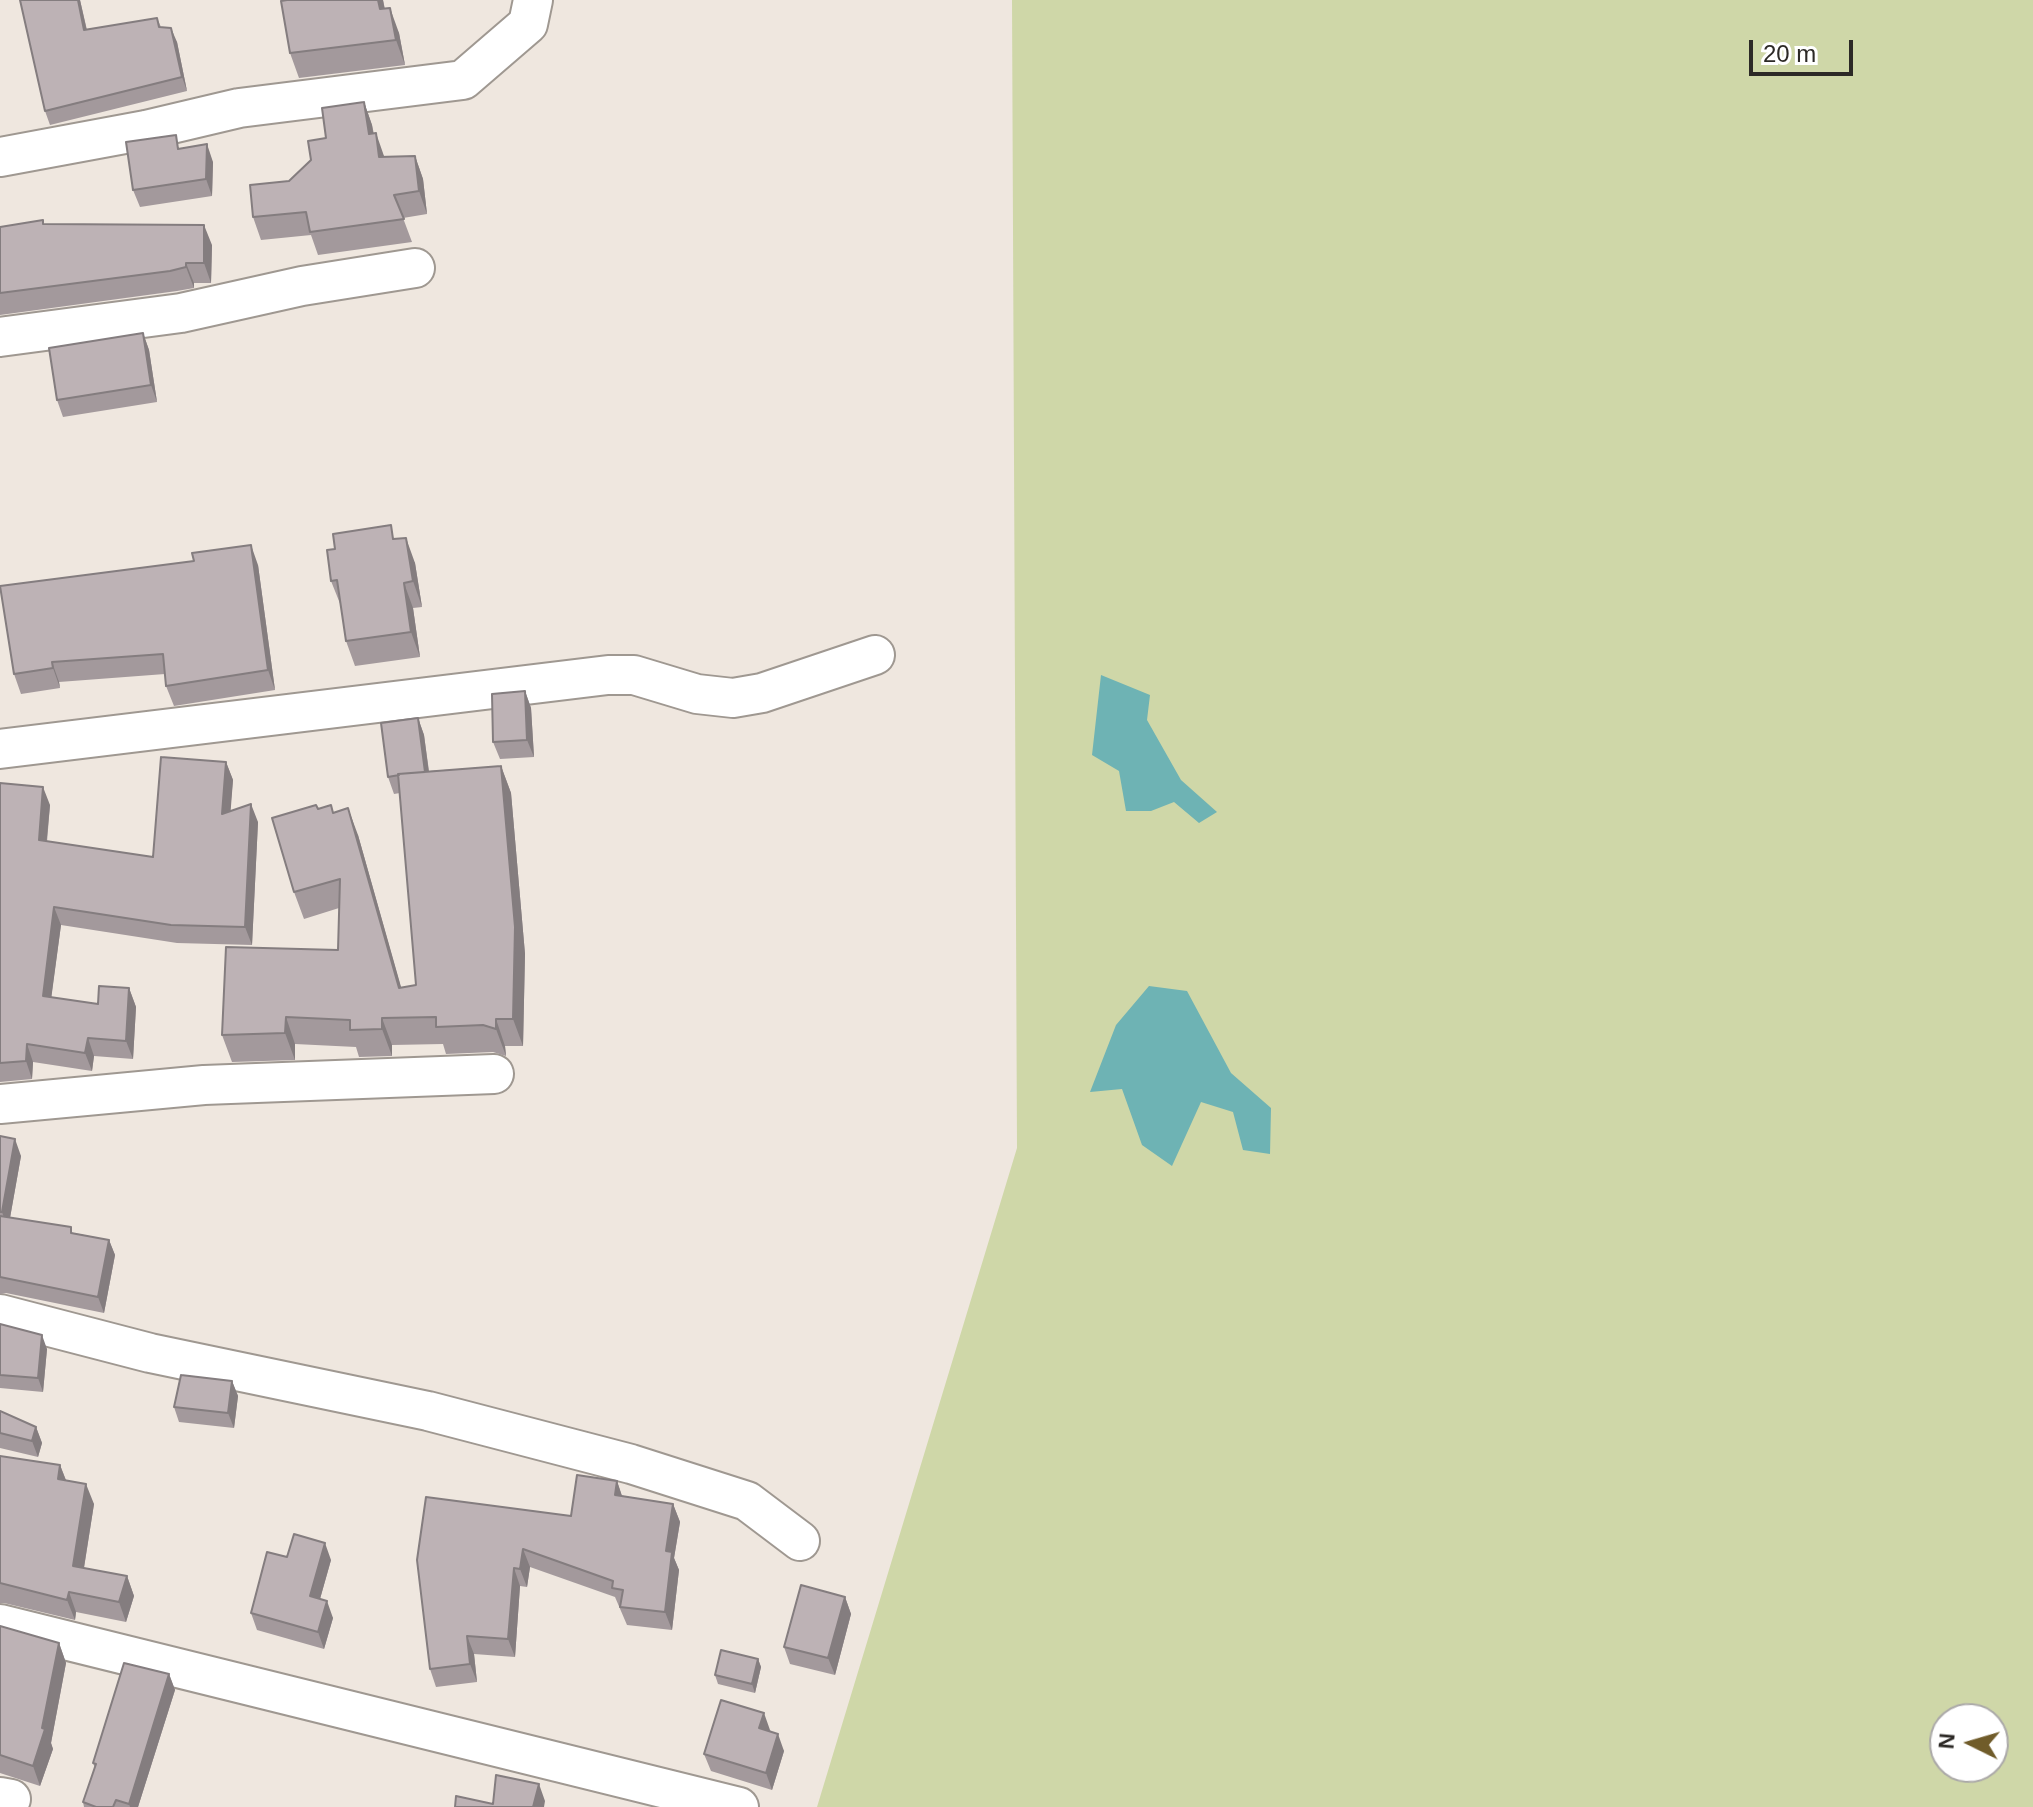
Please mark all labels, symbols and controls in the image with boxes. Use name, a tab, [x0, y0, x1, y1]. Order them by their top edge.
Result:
scale bar	[1753, 24, 1857, 74]
text: 20 m	[1763, 40, 1816, 67]
north arrow	[1929, 1703, 2009, 1783]
text: N	[1933, 1732, 1960, 1750]

